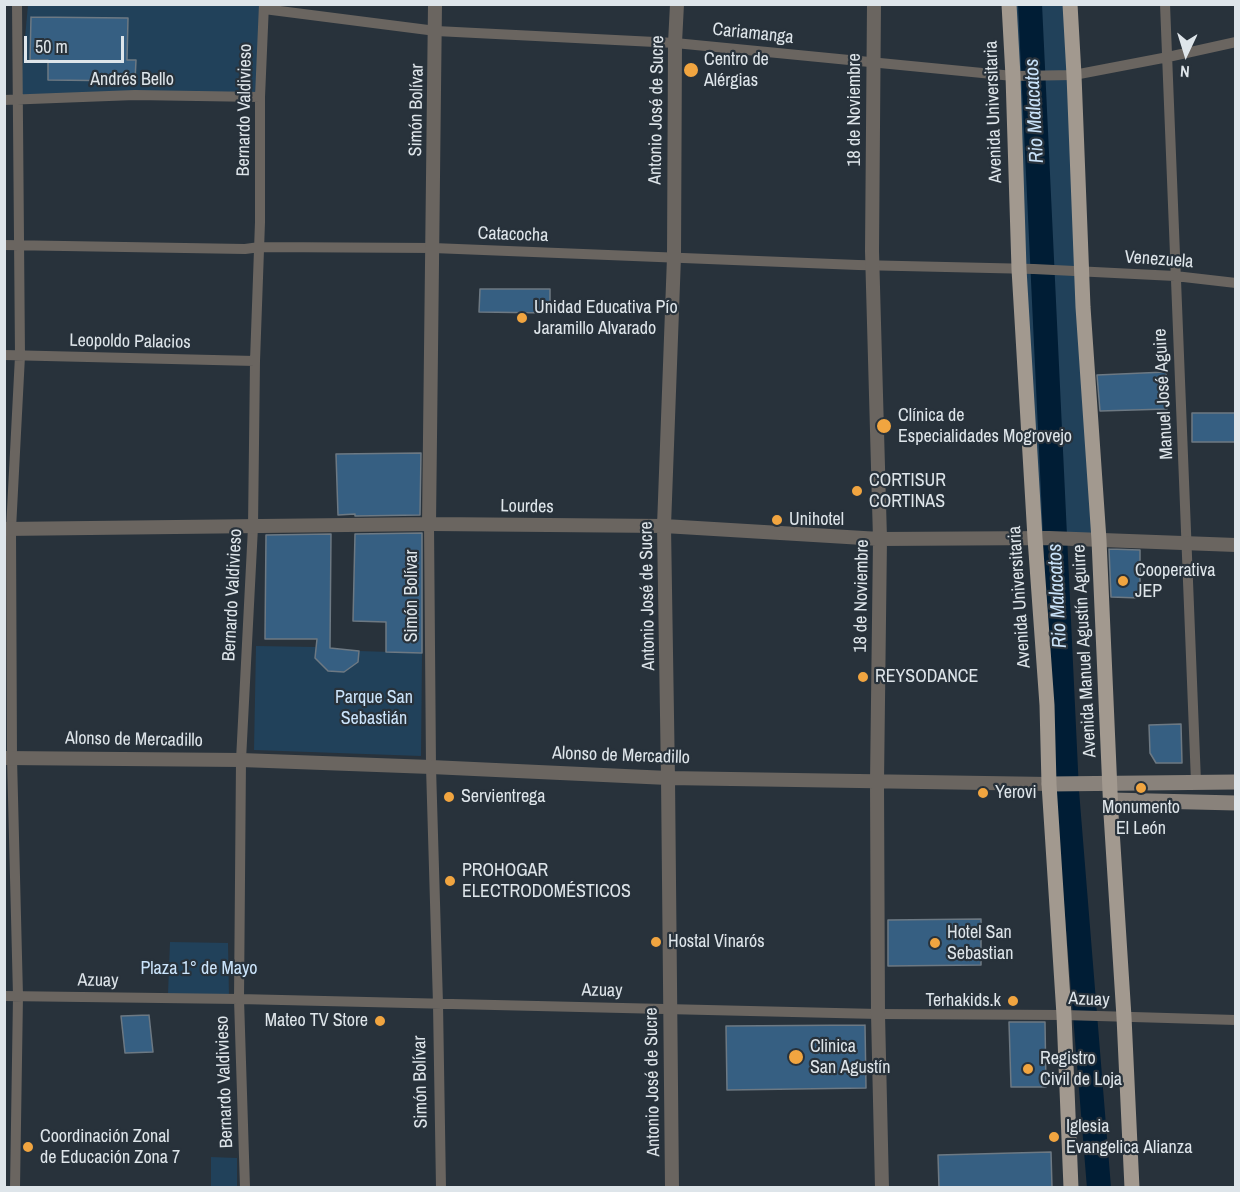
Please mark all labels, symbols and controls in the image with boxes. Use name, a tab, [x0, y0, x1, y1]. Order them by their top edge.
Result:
street label: Cariamanga	[711, 19, 795, 49]
scale bar	[27, 24, 128, 62]
north arrow	[1156, 24, 1216, 84]
text: 50 m	[35, 34, 68, 59]
street label: Antonio José de Sucre	[645, 35, 669, 185]
street label: Avenida Universitaria	[981, 40, 1007, 184]
street label: Bernardo Valdivieso	[233, 43, 257, 177]
place label: Centro de Alérgias	[704, 49, 769, 92]
street label: 18 de Noviembre	[844, 53, 866, 167]
water label: Rio Malacatos	[1020, 58, 1050, 164]
marker: Centro de Alérgias	[682, 61, 700, 79]
text: N	[1179, 61, 1190, 83]
street label: Simón Bolívar	[405, 63, 429, 157]
street label: Andrés Bello	[90, 69, 174, 91]
street label: Catacocha	[477, 223, 549, 247]
street label: Venezuela	[1124, 247, 1194, 273]
place label: Unidad Educativa Pío Jaramillo Alvarado	[534, 297, 678, 340]
marker: Unidad Educativa Pío Jaramillo Alvarado	[515, 311, 529, 325]
street label: Manuel José Aguire	[1150, 328, 1178, 460]
street label: Leopoldo Palacios	[69, 330, 191, 354]
place label: Clínica de Especialidades Mogrovejo	[898, 405, 1072, 448]
marker: Clínica de Especialidades Mogrovejo	[875, 417, 893, 435]
place label: CORTISUR CORTINAS	[869, 470, 946, 512]
marker: CORTISUR CORTINAS	[850, 484, 864, 498]
street label: Lourdes	[500, 496, 554, 518]
place label: Unihotel	[789, 509, 844, 531]
marker: Unihotel	[770, 513, 784, 527]
street label: Antonio José de Sucre	[636, 521, 660, 671]
street label: Avenida Universitaria	[1004, 525, 1036, 669]
street label: Bernardo Valdivieso	[219, 528, 247, 662]
street label: 18 de Noviembre	[850, 539, 874, 653]
water label: Rio Malacatos	[1043, 543, 1073, 649]
street label: Avenida Manuel Agustín Aguirre	[1069, 544, 1101, 758]
street label: Simón Bolívar	[401, 550, 423, 642]
place label: Cooperativa JEP	[1135, 560, 1215, 602]
marker: Cooperativa JEP	[1116, 574, 1130, 588]
place label: REYSODANCE	[875, 666, 978, 688]
marker: REYSODANCE	[856, 670, 870, 684]
park label: Parque San Sebastián	[335, 687, 413, 730]
street label: Alonso de Mercadillo	[65, 728, 203, 752]
street label: Alonso de Mercadillo	[552, 743, 690, 769]
marker: Monumento El León	[1134, 781, 1148, 795]
place label: Yerovi	[995, 782, 1036, 804]
place label: Servientrega	[461, 786, 546, 808]
marker: Yerovi	[976, 786, 990, 800]
marker: Servientrega	[442, 790, 456, 804]
place label: Monumento El León	[1102, 797, 1180, 840]
place label: PROHOGAR ELECTRODOMÉSTICOS	[462, 860, 631, 902]
marker: PROHOGAR ELECTRODOMÉSTICOS	[443, 874, 457, 888]
place label: Hotel San Sebastian	[947, 922, 1013, 964]
place label: Hostal Vinarós	[668, 931, 765, 953]
marker: Hostal Vinarós	[649, 935, 663, 949]
marker: Hotel San Sebastian	[928, 936, 942, 950]
park label: Plaza 1° de Mayo	[140, 958, 258, 980]
street label: Azuay	[77, 970, 119, 992]
street label: Azuay	[581, 980, 623, 1002]
street label: Azuay	[1068, 988, 1110, 1012]
place label: Terhakids.k	[926, 990, 1001, 1012]
marker: Terhakids.k	[1006, 994, 1020, 1008]
street label: Antonio José de Sucre	[641, 1007, 665, 1157]
place label: Mateo TV Store	[265, 1010, 368, 1032]
marker: Mateo TV Store	[373, 1014, 387, 1028]
street label: Bernardo Valdivieso	[212, 1015, 238, 1149]
street label: Simón Bolívar	[409, 1035, 433, 1129]
place label: Clinica San Agustín	[810, 1036, 890, 1078]
marker: Clinica San Agustín	[787, 1048, 805, 1066]
place label: Registro Civil de Loja	[1040, 1048, 1122, 1090]
marker: Registro Civil de Loja	[1021, 1062, 1035, 1076]
place label: Iglesia Evangelica Alianza	[1066, 1116, 1192, 1158]
place label: Coordinación Zonal de Educación Zona 7	[40, 1126, 180, 1168]
marker: Iglesia Evangelica Alianza	[1047, 1130, 1061, 1144]
marker: Coordinación Zonal de Educación Zona 7	[21, 1140, 35, 1154]

